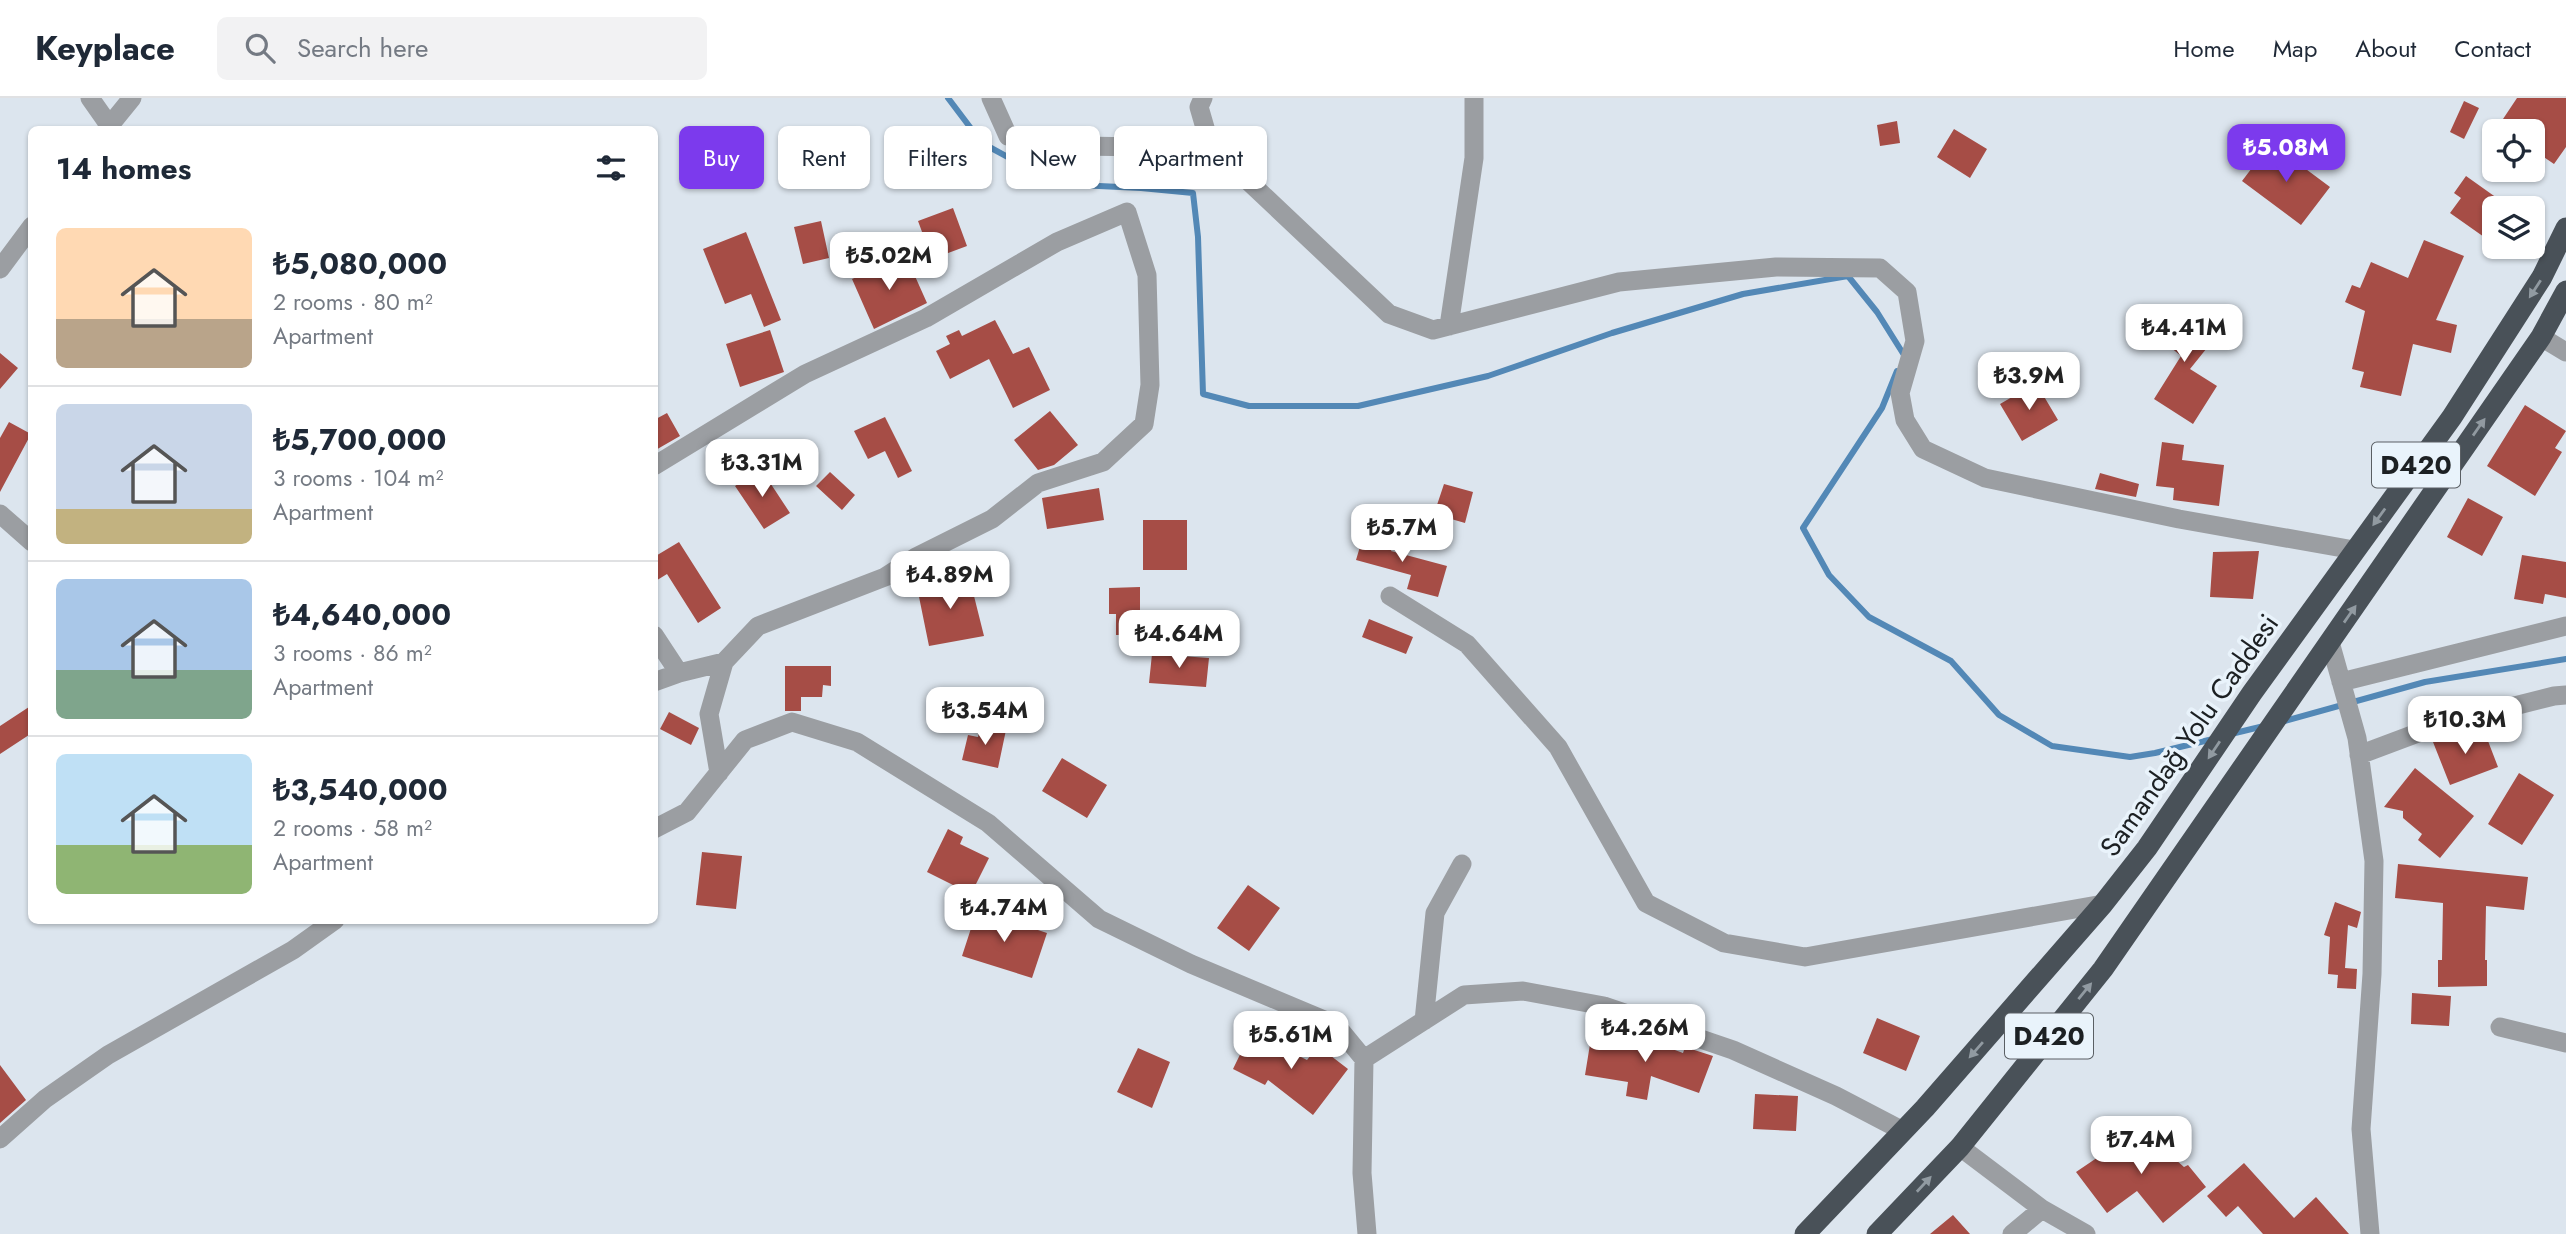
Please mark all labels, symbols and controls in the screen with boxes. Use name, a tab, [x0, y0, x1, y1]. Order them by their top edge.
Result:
search box	[217, 17, 707, 80]
text: Keyplace	[35, 25, 175, 72]
icon: search	[241, 29, 279, 67]
text: Search here	[297, 29, 428, 67]
text: Home	[2173, 31, 2235, 66]
text: Map	[2273, 31, 2317, 66]
text: About	[2355, 31, 2416, 66]
text: Contact	[2454, 31, 2531, 66]
map controls	[2482, 119, 2545, 259]
button: locate	[2482, 119, 2545, 182]
pin: ₺5.08M	[2229, 125, 2343, 184]
chip: Buy	[679, 126, 764, 189]
chip: Rent	[778, 126, 870, 189]
chip: Filters	[884, 126, 992, 189]
chip: New	[1006, 126, 1100, 189]
chip: Apartment	[1114, 126, 1267, 189]
text: ₺5.08M	[2243, 130, 2329, 164]
text: 14 homes	[56, 147, 191, 190]
icon: filters	[592, 149, 630, 187]
button: layers	[2482, 196, 2545, 259]
pin: ₺5.02M	[832, 232, 946, 292]
text: ₺5.02M	[846, 238, 932, 272]
text: ₺5,080,000	[273, 242, 447, 285]
icon: home	[112, 256, 196, 340]
one-way arrow	[2528, 279, 2541, 298]
text: 2 rooms · 80 m²	[273, 285, 433, 319]
pin: ₺4.41M	[2127, 304, 2241, 364]
text: ₺4.41M	[2142, 310, 2226, 344]
text: Apartment	[273, 319, 373, 353]
pin: ₺3.9M	[1980, 352, 2078, 412]
text: ₺3.9M	[1994, 358, 2064, 392]
text: ₺5,700,000	[273, 418, 446, 461]
one-way arrow	[2472, 418, 2486, 436]
icon: home	[112, 432, 196, 516]
pin: ₺3.31M	[705, 440, 819, 499]
road number: D420	[2372, 442, 2460, 488]
text: ₺3.31M	[722, 445, 802, 479]
text: 3 rooms · 104 m²	[273, 461, 443, 495]
text: Apartment	[273, 495, 373, 529]
pin: ₺5.7M	[1353, 504, 1451, 564]
one-way arrow	[2372, 508, 2386, 526]
text: ₺5.7M	[1367, 510, 1437, 544]
pin: ₺4.89M	[893, 552, 1007, 611]
text: ₺4.89M	[907, 557, 993, 591]
text: ₺4,640,000	[273, 593, 451, 636]
one-way arrow	[2343, 605, 2357, 623]
street label: Samandağ Yolu Caddesi	[2090, 606, 2289, 865]
icon: home	[112, 607, 196, 691]
pin: ₺4.64M	[1122, 610, 1236, 670]
text: ₺4.64M	[1135, 616, 1223, 650]
text: 3 rooms · 86 m²	[273, 636, 432, 670]
text: Apartment	[273, 670, 373, 704]
pin: ₺3.54M	[928, 688, 1042, 747]
text: ₺3.54M	[942, 693, 1028, 727]
pin: ₺10.3M	[2408, 696, 2522, 756]
text: ₺10.3M	[2424, 702, 2506, 736]
one-way arrow	[2207, 741, 2221, 759]
text: ₺3,540,000	[273, 768, 448, 811]
icon: home	[112, 782, 196, 866]
text: 2 rooms · 58 m²	[273, 811, 432, 845]
text: Apartment	[273, 845, 373, 879]
pin: ₺4.74M	[947, 884, 1061, 944]
text: ₺4.74M	[960, 890, 1048, 924]
one-way arrow	[2077, 983, 2092, 1000]
pin: ₺4.26M	[1588, 1004, 1702, 1064]
text: ₺4.26M	[1601, 1010, 1689, 1044]
pin: ₺5.61M	[1234, 1012, 1348, 1071]
road number: D420	[2005, 1014, 2093, 1058]
text: ₺5.61M	[1250, 1017, 1332, 1051]
one-way arrow	[1969, 1041, 1984, 1058]
pin: ₺7.4M	[2092, 1116, 2190, 1176]
text: ₺7.4M	[2107, 1122, 2175, 1156]
one-way arrow	[1915, 1176, 1932, 1193]

